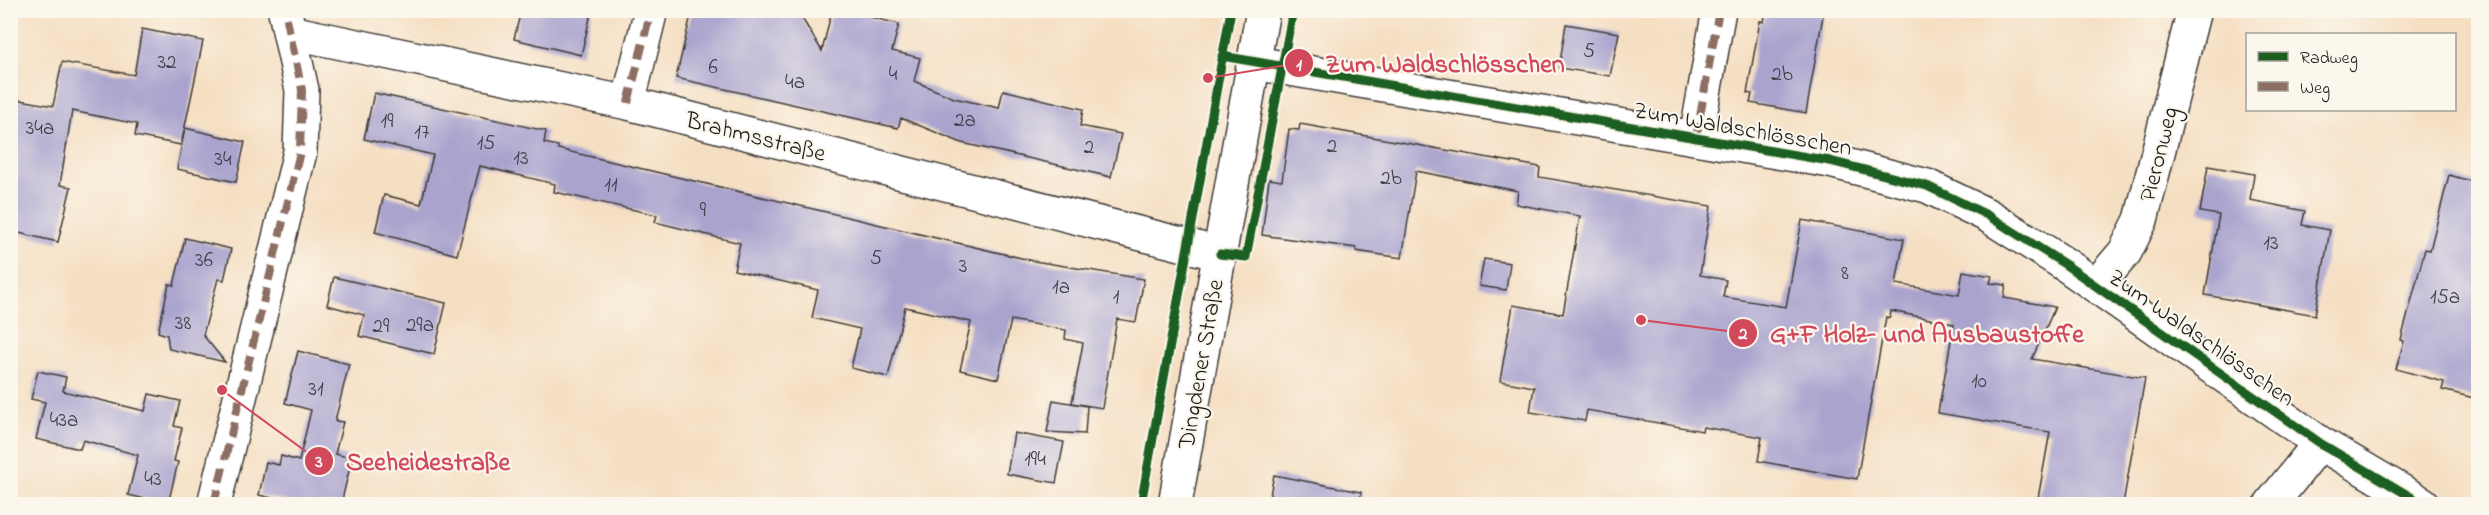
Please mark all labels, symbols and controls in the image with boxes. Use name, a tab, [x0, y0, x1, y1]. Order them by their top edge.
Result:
legend	[2246, 33, 2456, 111]
house number: 5	[1583, 37, 1595, 67]
callout: Zum Waldschlösschen	[1284, 41, 1577, 85]
text: Radweg	[2300, 46, 2358, 73]
text: Zum Waldschlösschen	[1325, 47, 1565, 85]
house number: 32	[157, 48, 177, 78]
house number: 6	[708, 53, 718, 83]
text: 1	[1296, 53, 1302, 79]
house number: 4	[889, 60, 898, 90]
house number: 2b	[1771, 60, 1793, 90]
house number: 4a	[785, 68, 805, 98]
text: Weg	[2300, 76, 2330, 103]
street label: Zum Waldschlösschen	[1631, 94, 1854, 167]
street label: Brahmsstraße	[681, 104, 829, 173]
street label: Pieronweg	[2132, 104, 2189, 206]
house number: 2a	[954, 106, 976, 136]
house number: 19	[381, 107, 394, 137]
house number: 34a	[26, 114, 54, 144]
house number: 17	[414, 118, 430, 148]
house number: 15	[477, 129, 495, 159]
house number: 2	[1327, 132, 1337, 162]
house number: 2	[1084, 133, 1094, 163]
house number: 13	[513, 144, 529, 174]
house number: 34	[214, 145, 232, 175]
house number: 2b	[1380, 164, 1402, 194]
house number: 11	[604, 171, 618, 201]
house number: 9	[700, 196, 707, 226]
house number: 13	[2263, 229, 2279, 259]
house number: 5	[870, 244, 882, 274]
house number: 36	[195, 246, 213, 276]
house number: 3	[959, 252, 967, 282]
house number: 8	[1841, 259, 1849, 289]
street label: Zum Waldschlösschen	[2100, 261, 2301, 417]
house number: 1a	[1052, 273, 1070, 303]
street label: Dingdener Straße	[1170, 276, 1235, 453]
house number: 1	[1113, 283, 1120, 313]
house number: 15a	[2430, 283, 2460, 313]
house number: 38	[175, 309, 191, 339]
house number: 29a	[406, 311, 434, 341]
callout: G+F Holz- und Ausbaustoffe	[1728, 311, 2096, 355]
house number: 29	[373, 312, 390, 342]
text: G+F Holz- und Ausbaustoffe	[1770, 317, 2085, 355]
text: 2	[1738, 322, 1748, 348]
house number: 10	[1971, 367, 1987, 397]
house number: 31	[308, 375, 324, 405]
house number: 43a	[50, 406, 78, 436]
callout: Seeheidestraße	[304, 439, 522, 483]
text: Seeheidestraße	[346, 445, 511, 483]
house number: 194	[1024, 445, 1046, 475]
text: 3	[314, 450, 323, 476]
house number: 43	[144, 465, 162, 495]

